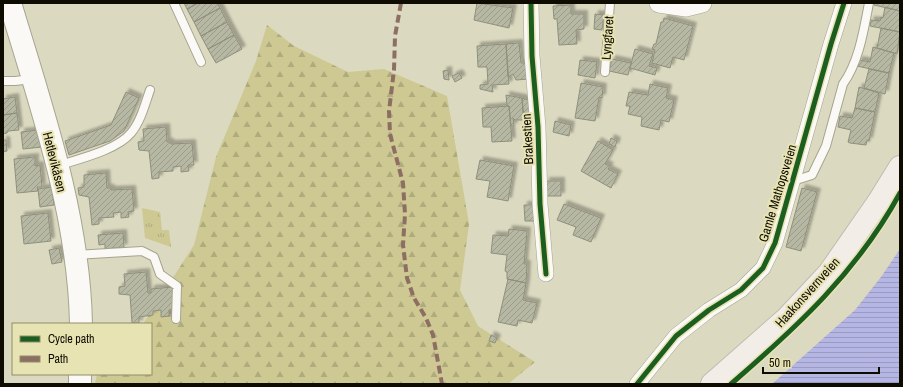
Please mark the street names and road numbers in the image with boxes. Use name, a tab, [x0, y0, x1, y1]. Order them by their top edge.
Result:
street label: Lyngfaret	[597, 15, 618, 61]
street label: Brakestien	[518, 113, 537, 165]
street label: Hetlevikåsen	[39, 130, 70, 194]
street label: Gamle Mathopsveien	[755, 142, 800, 244]
street label: Haakonsvernveien	[771, 254, 843, 331]

